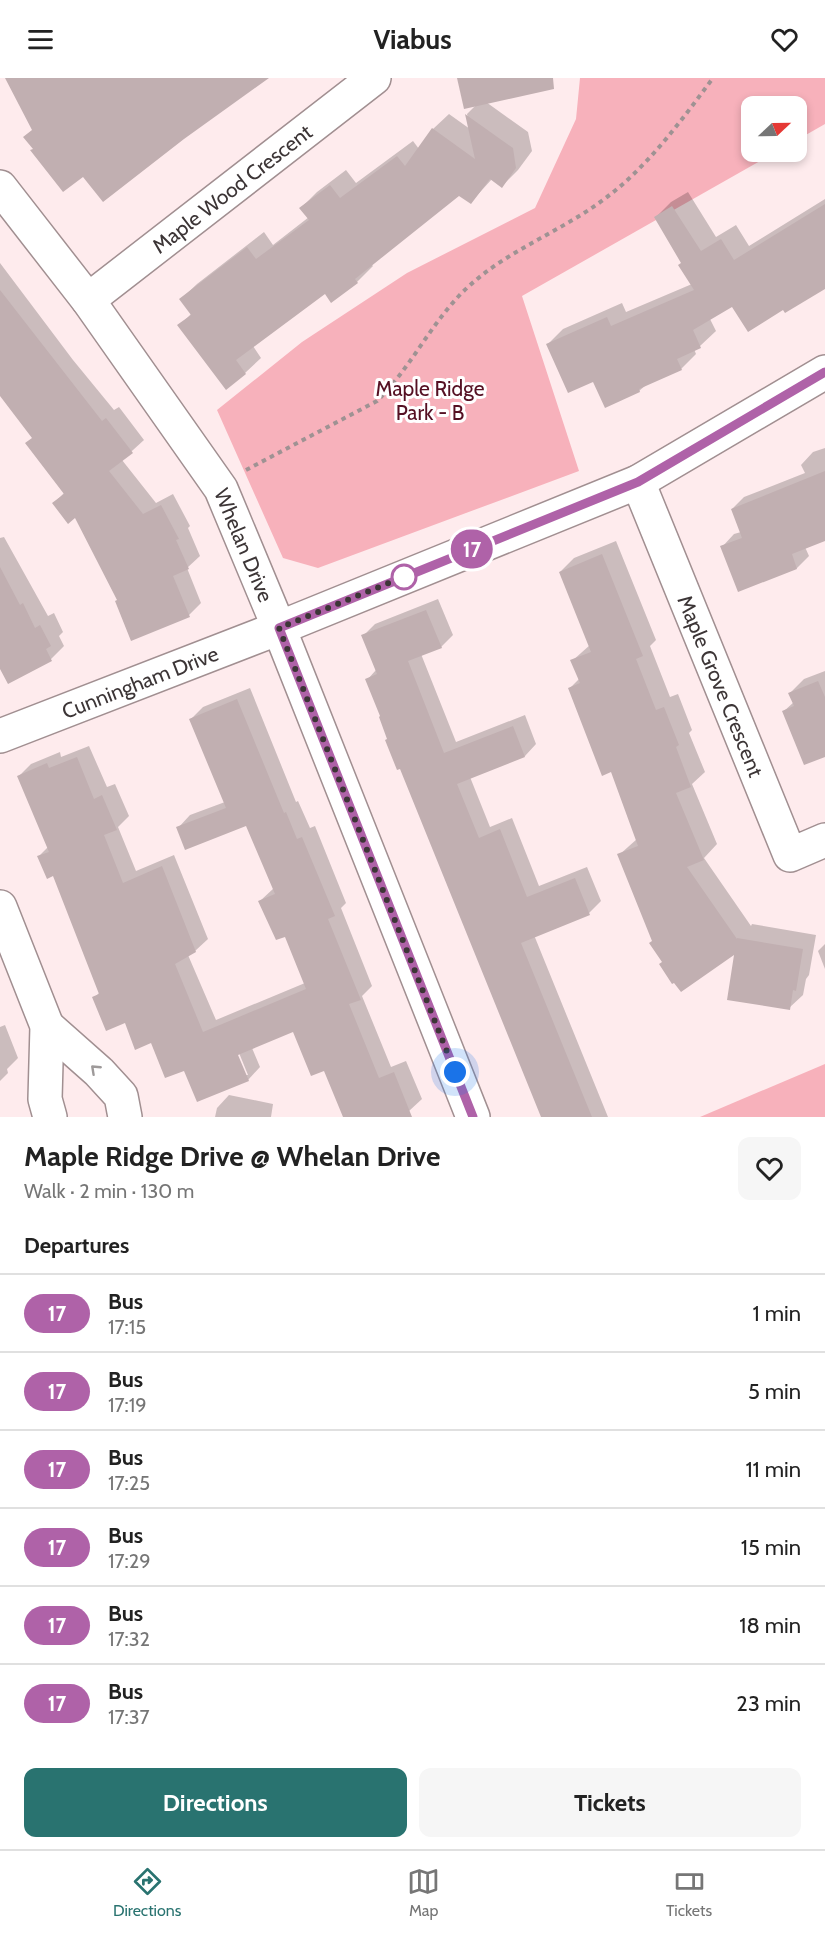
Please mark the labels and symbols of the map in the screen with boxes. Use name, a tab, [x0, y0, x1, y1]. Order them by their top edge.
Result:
north arrow	[741, 96, 807, 162]
street label: Maple Wood Crescent	[147, 119, 317, 258]
park label: Maple Ridge Park - B	[376, 376, 485, 425]
street label: Whelan Drive	[210, 484, 279, 606]
line badge: 17	[445, 530, 499, 568]
unlabelled marker	[391, 564, 417, 590]
street label: Maple Grove Crescent	[673, 591, 769, 780]
street label: Cunningham Drive	[58, 640, 222, 723]
your location	[440, 1057, 470, 1087]
one-way arrow	[92, 1065, 102, 1076]

